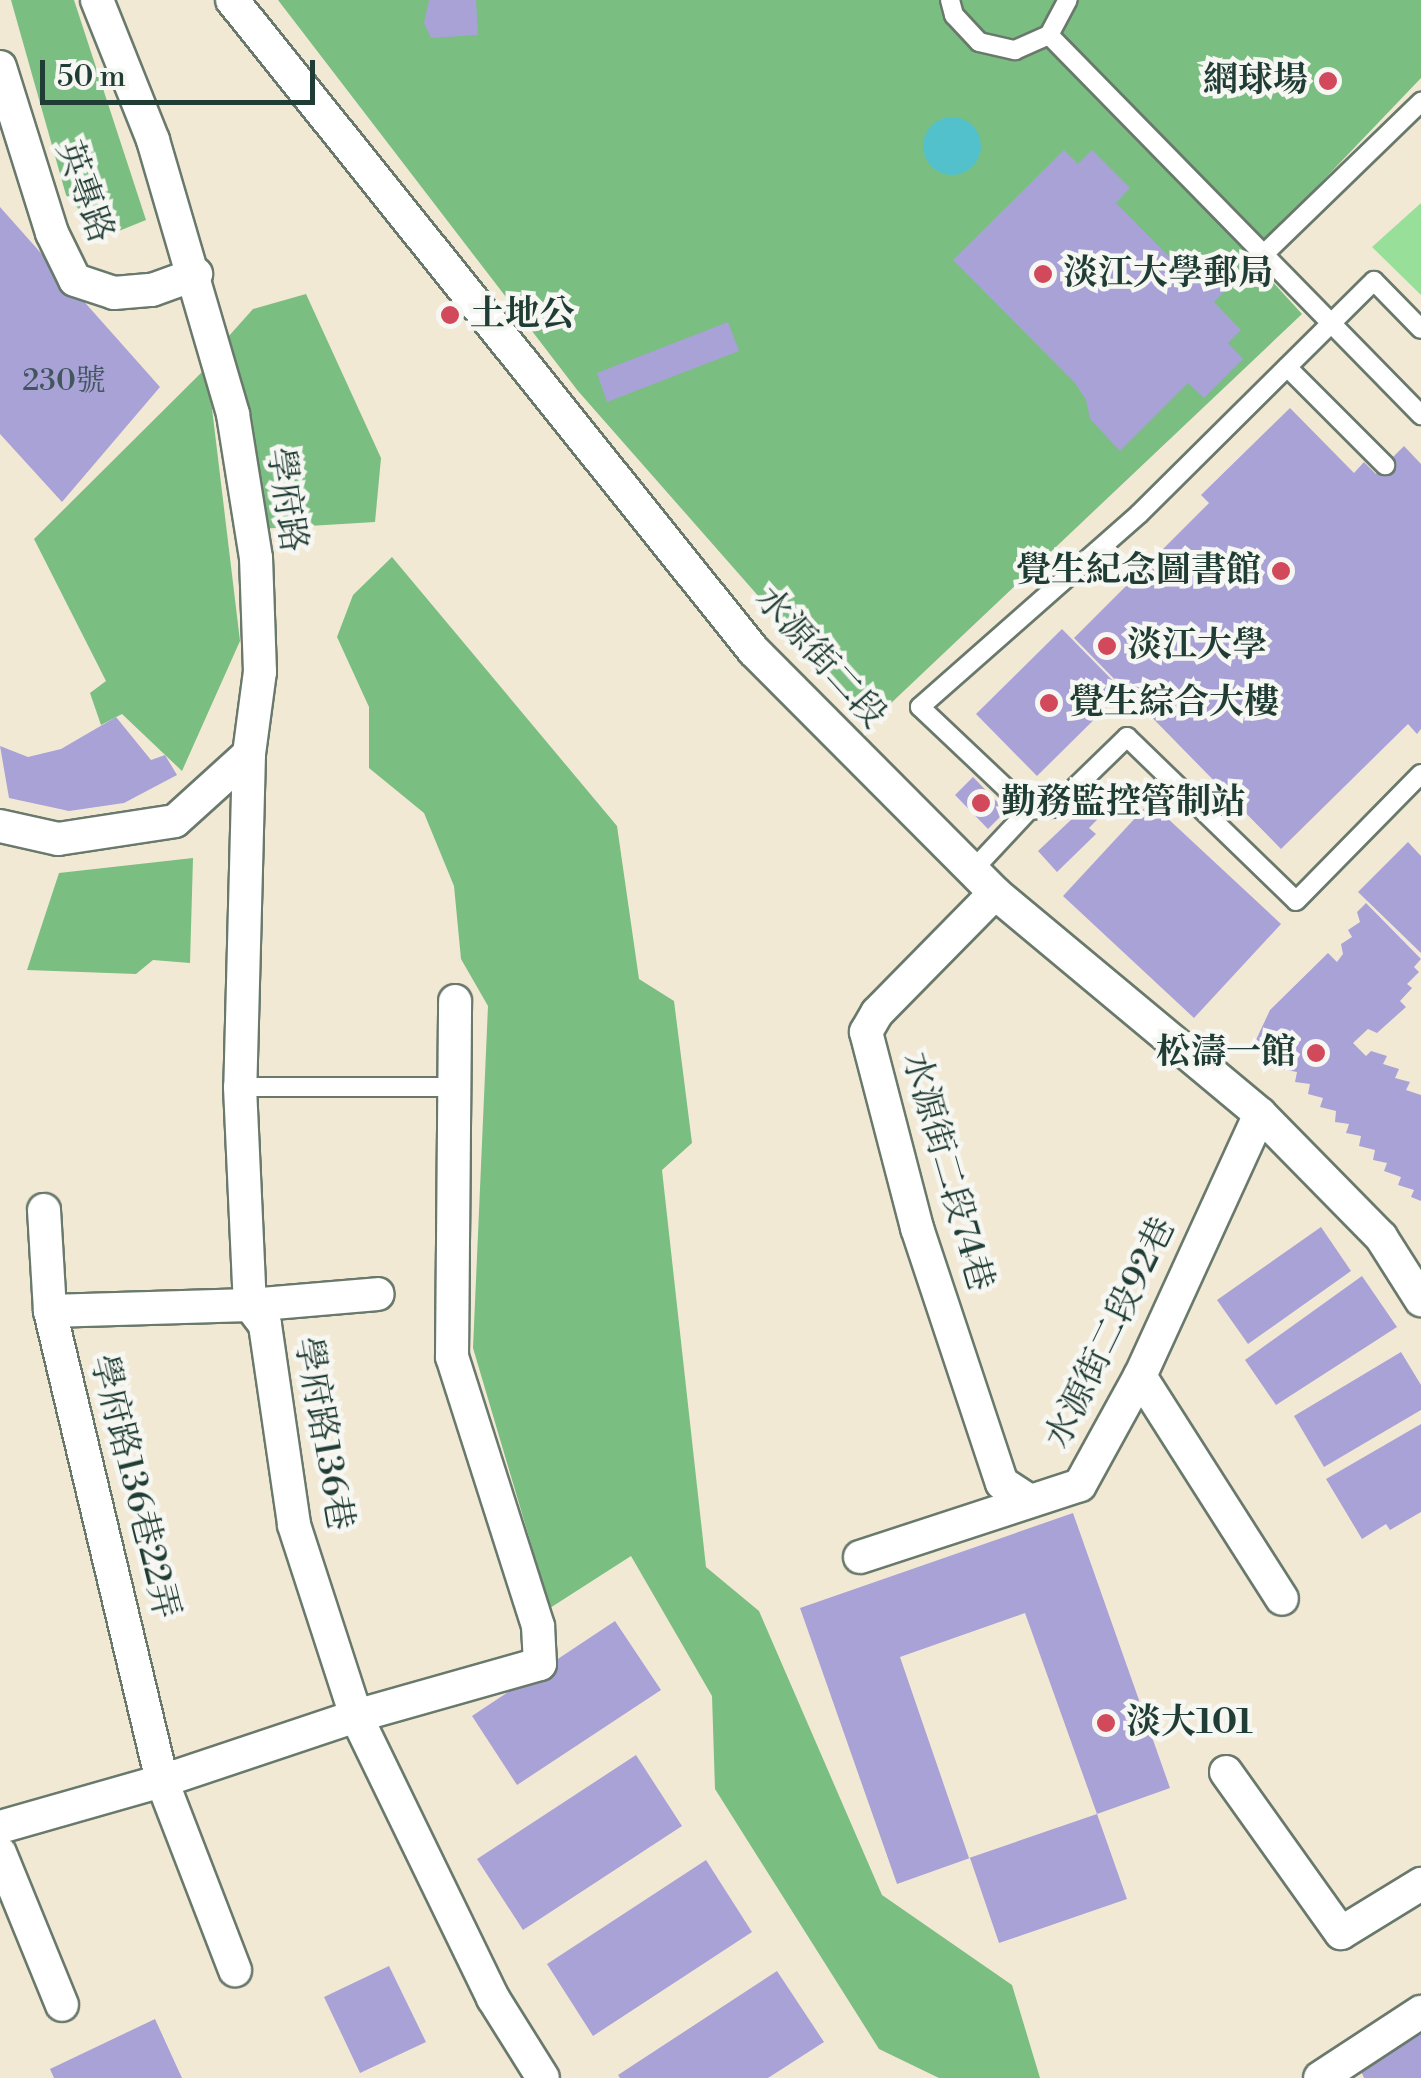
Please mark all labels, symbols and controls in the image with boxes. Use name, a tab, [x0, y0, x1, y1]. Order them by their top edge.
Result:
scale bar	[45, 40, 320, 102]
text: 50 m	[57, 58, 126, 96]
place label: 網球場	[1203, 60, 1308, 102]
marker: 網球場	[1317, 70, 1339, 92]
street label: 英專路	[46, 135, 122, 249]
place label: 淡江大學郵局	[1063, 253, 1273, 295]
marker: 淡江大學郵局	[1032, 263, 1054, 285]
place label: 土地公	[470, 294, 575, 336]
marker: 土地公	[439, 304, 461, 326]
house number: 230號	[22, 363, 106, 399]
street label: 學府路	[258, 445, 314, 555]
place label: 覺生紀念圖書館	[1016, 550, 1261, 592]
marker: 覺生紀念圖書館	[1270, 560, 1292, 582]
street label: 水源街二段	[746, 579, 894, 737]
place label: 淡江大學	[1127, 625, 1267, 667]
marker: 淡江大學	[1096, 635, 1118, 657]
place label: 覺生綜合大樓	[1069, 682, 1279, 724]
marker: 覺生綜合大樓	[1038, 692, 1060, 714]
place label: 勤務監控管制站	[1001, 782, 1246, 824]
marker: 勤務監控管制站	[970, 792, 992, 814]
place label: 松濤一館	[1156, 1032, 1296, 1074]
marker: 松濤一館	[1305, 1042, 1327, 1064]
street label: 水源街二段74巷	[893, 1048, 1001, 1296]
street label: 水源街二段92巷	[1037, 1211, 1185, 1455]
street label: 學府路136巷	[285, 1334, 361, 1534]
street label: 學府路136巷22弄	[81, 1351, 187, 1623]
place label: 淡大101	[1126, 1702, 1253, 1744]
marker: 淡大101	[1095, 1712, 1117, 1734]

